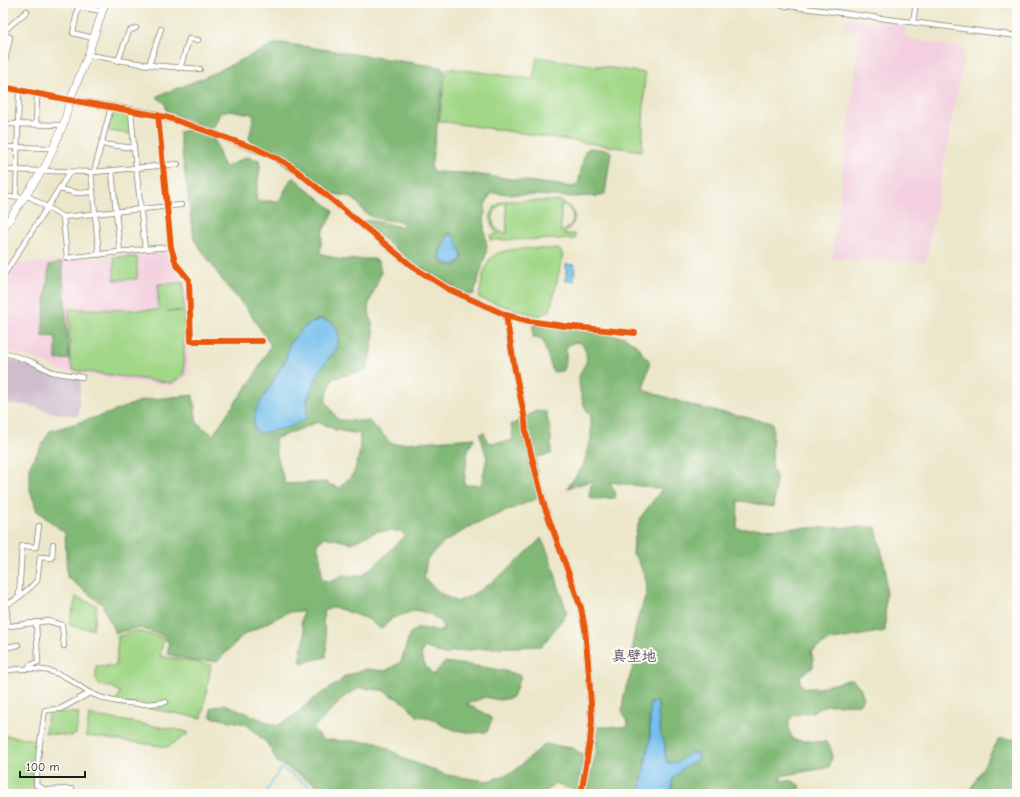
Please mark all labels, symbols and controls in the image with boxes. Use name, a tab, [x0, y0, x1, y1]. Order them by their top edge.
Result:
district label: 真壁地	[611, 647, 657, 665]
scale bar	[20, 753, 85, 779]
text: 100 m	[26, 760, 59, 774]

